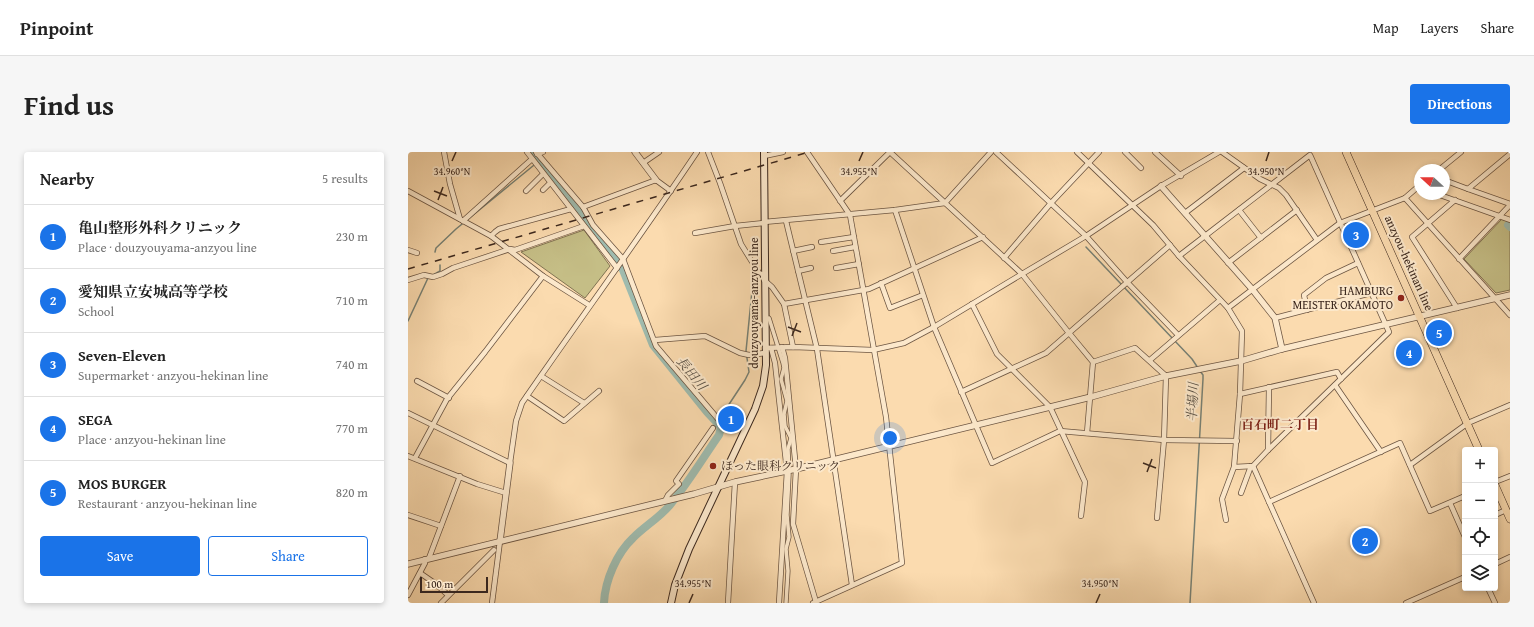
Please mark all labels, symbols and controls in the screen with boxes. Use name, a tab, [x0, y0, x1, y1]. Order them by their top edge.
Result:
text: Pinpoint	[20, 14, 93, 42]
text: Map	[1373, 18, 1399, 38]
text: Layers	[1421, 18, 1459, 38]
text: Share	[1481, 18, 1514, 38]
text: Find us	[24, 84, 114, 125]
button: Directions	[1410, 84, 1510, 124]
text: 34.960°N	[434, 164, 471, 179]
text: 34.955°N	[841, 164, 878, 179]
text: 34.950°N	[1248, 164, 1285, 179]
north arrow	[1414, 164, 1450, 200]
text: Nearby	[40, 166, 94, 191]
text: 5 results	[322, 169, 368, 188]
street label: anzyou-hekinan line	[1381, 212, 1438, 314]
text: 亀山整形外科クリニック	[78, 217, 242, 238]
pin: 3	[1343, 220, 1369, 250]
text: 1	[50, 227, 56, 246]
text: 230 m	[336, 227, 368, 246]
street label: douzyouyama-anzyou line	[745, 237, 762, 369]
text: Place · douzyouyama-anzyou line	[78, 238, 257, 257]
text: 愛知県立安城高等学校	[78, 281, 228, 302]
place label: HAMBURG MEISTER OKAMOTO	[1292, 282, 1393, 313]
text: 2	[50, 291, 56, 310]
text: 710 m	[336, 291, 368, 310]
marker: HAMBURG MEISTER OKAMOTO	[1396, 293, 1406, 303]
text: School	[78, 302, 114, 321]
pin: 5	[1426, 318, 1452, 348]
pin: 4	[1396, 338, 1422, 368]
text: Seven-Eleven	[78, 345, 166, 366]
water label: 長田川	[672, 352, 713, 396]
text: 3	[50, 355, 56, 374]
text: 740 m	[336, 355, 368, 374]
text: Supermarket · anzyou-hekinan line	[78, 366, 268, 385]
water label: 半場川	[1182, 380, 1203, 422]
pin: 1	[718, 404, 744, 434]
text: SEGA	[78, 409, 113, 430]
district label: 百石町二丁目	[1241, 415, 1319, 434]
text: 4	[50, 419, 56, 438]
text: 770 m	[336, 419, 368, 438]
your location	[880, 428, 900, 448]
text: Place · anzyou-hekinan line	[78, 430, 226, 449]
map controls	[1462, 447, 1498, 591]
button: +	[1462, 447, 1498, 483]
place label: ほった眼科クリニック	[721, 457, 840, 474]
marker: ほった眼科クリニック	[708, 461, 718, 471]
text: MOS BURGER	[78, 473, 167, 494]
text: 5	[50, 483, 56, 502]
text: 820 m	[336, 483, 368, 502]
button: −	[1462, 483, 1498, 519]
text: Restaurant · anzyou-hekinan line	[78, 494, 257, 513]
button: locate	[1462, 519, 1498, 555]
pin: 2	[1352, 526, 1378, 556]
button: Save	[40, 536, 200, 576]
button: Share	[208, 536, 368, 576]
button: layers	[1462, 555, 1498, 591]
scale bar	[420, 575, 488, 594]
text: 100 m	[426, 576, 453, 592]
text: 34.955°N	[675, 576, 712, 591]
text: 34.950°N	[1082, 576, 1119, 591]

